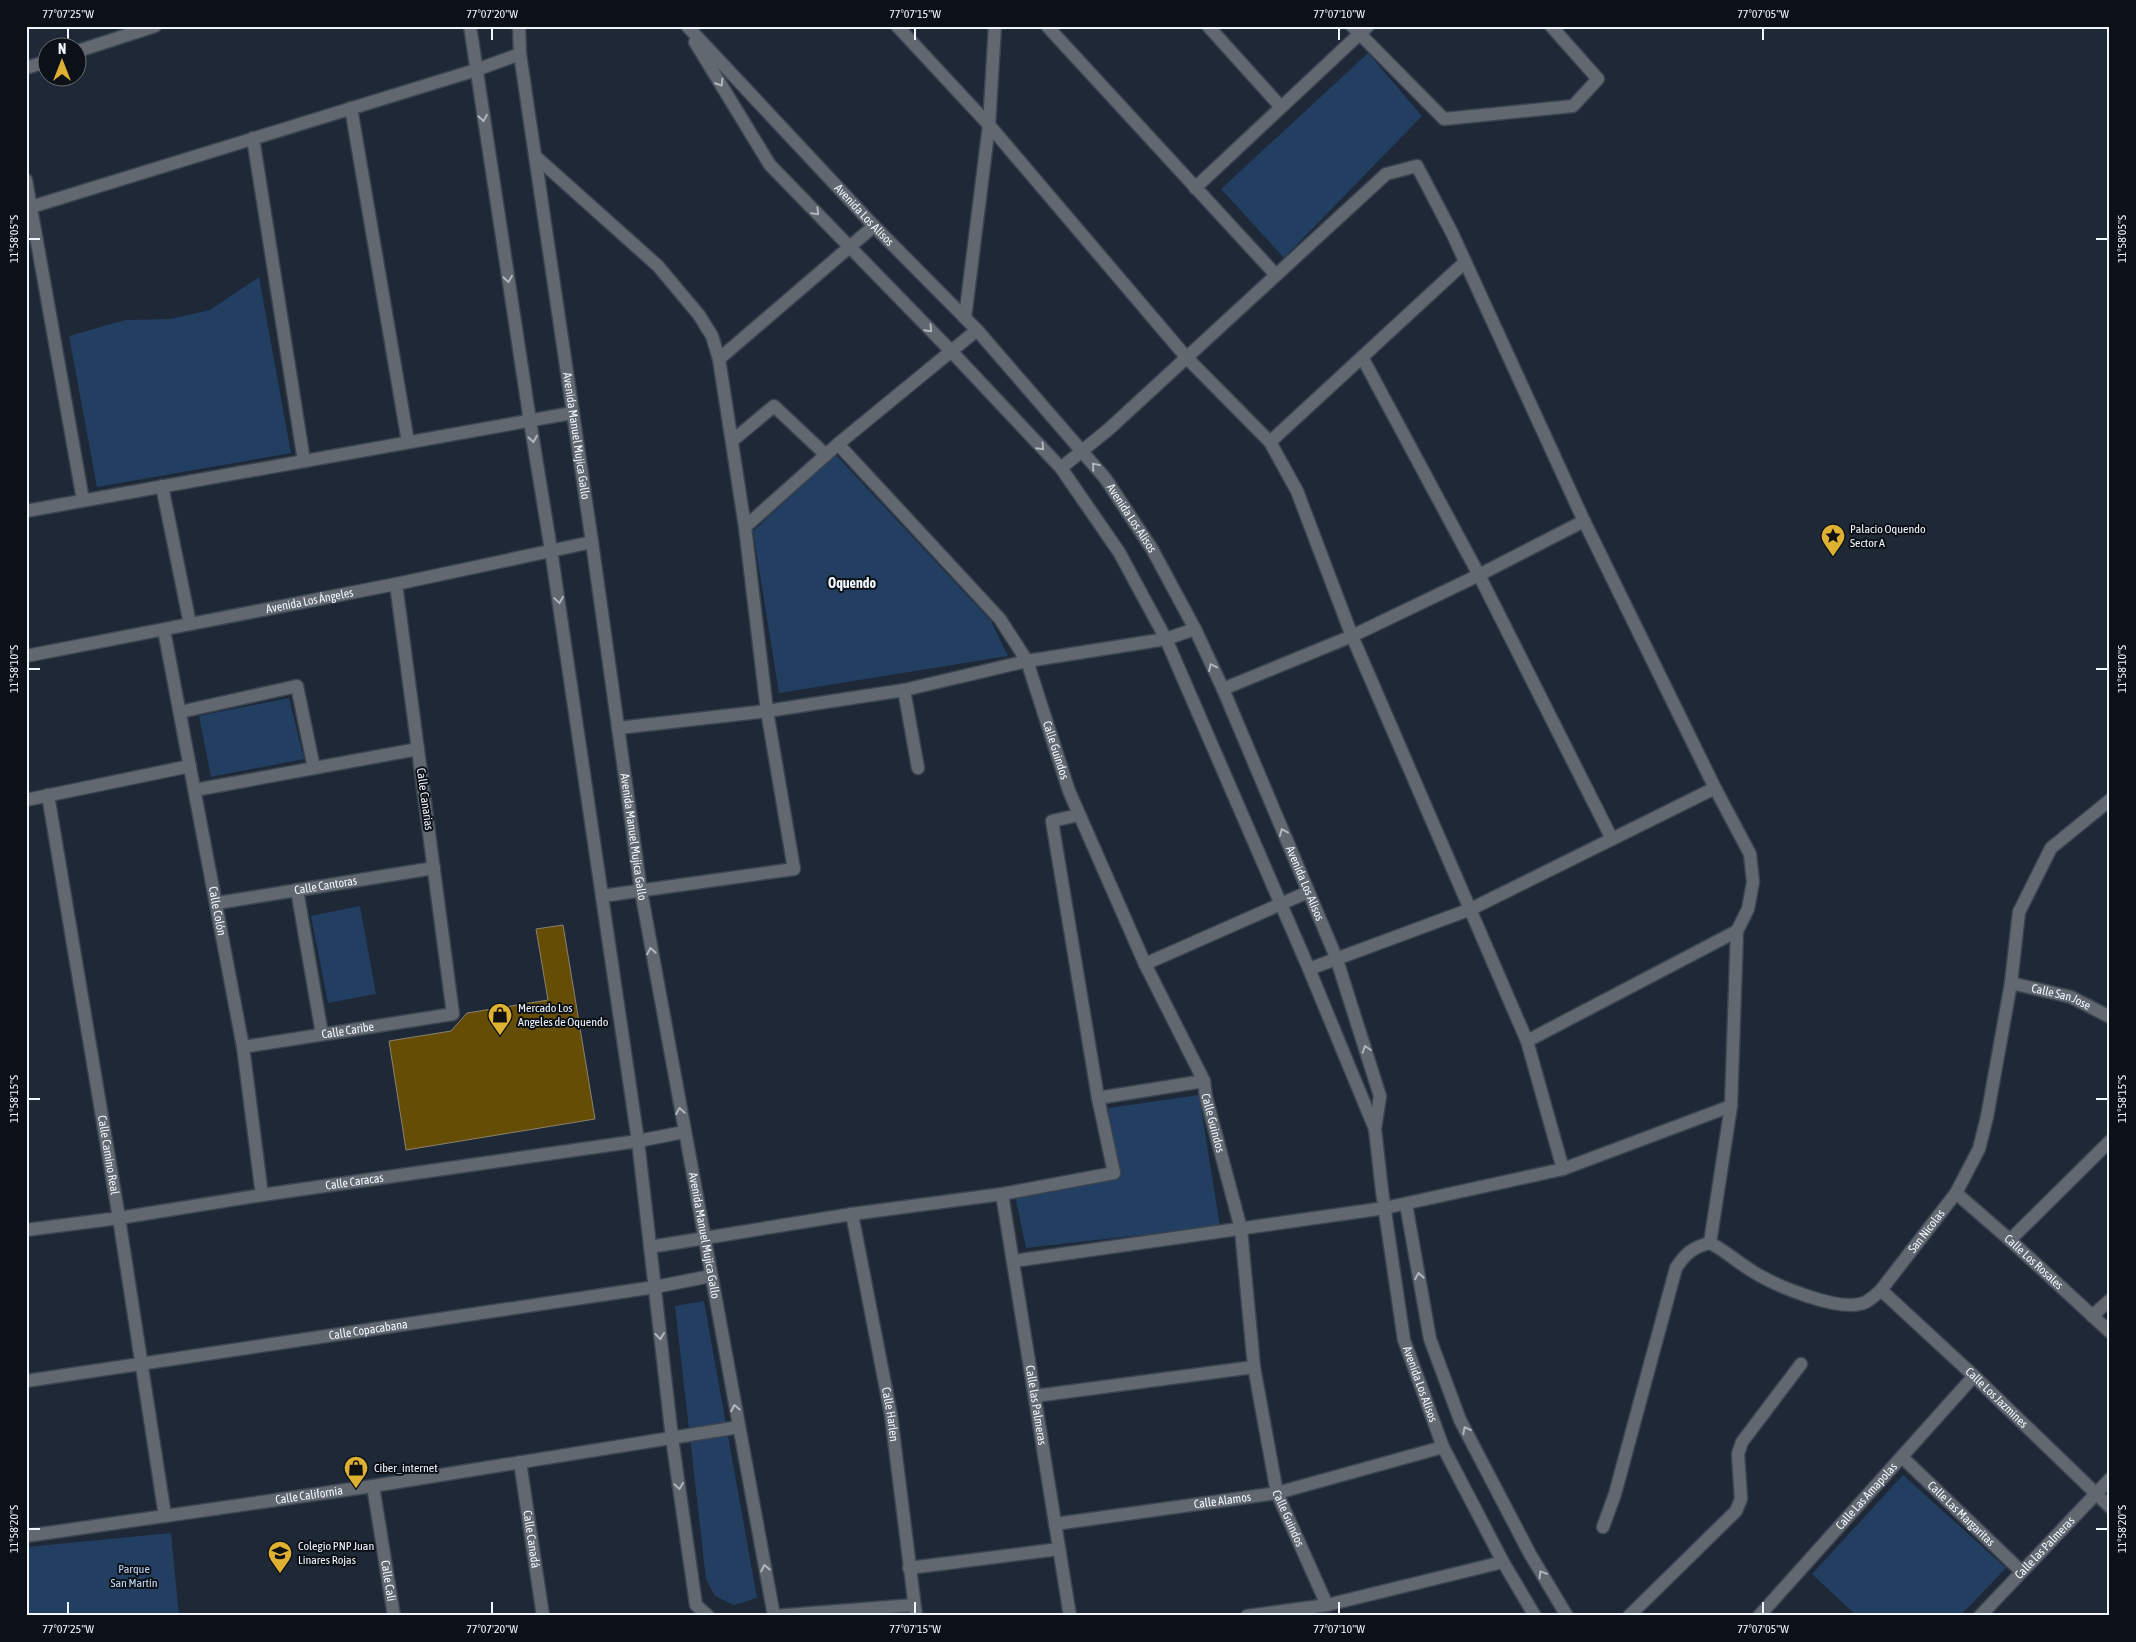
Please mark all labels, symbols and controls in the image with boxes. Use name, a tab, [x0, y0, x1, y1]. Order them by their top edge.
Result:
text: 77°07'25"W	[42, 7, 94, 21]
text: 77°07'20"W	[466, 7, 518, 21]
text: 77°07'15"W	[889, 7, 941, 21]
text: 77°07'10"W	[1313, 7, 1365, 21]
text: 77°07'05"W	[1737, 7, 1789, 21]
north arrow	[38, 38, 88, 88]
text: N	[58, 41, 66, 57]
one-way arrow	[713, 77, 723, 86]
one-way arrow	[478, 114, 488, 122]
street label: Avenida Los Alisos	[831, 181, 897, 249]
one-way arrow	[810, 206, 819, 215]
text: 11°58'05"S	[7, 215, 21, 263]
text: 11°58'05"S	[2115, 215, 2129, 263]
one-way arrow	[502, 275, 513, 283]
one-way arrow	[923, 323, 932, 332]
street label: Avenida Manuel Mujica Gallo	[560, 371, 593, 501]
one-way arrow	[527, 435, 537, 444]
one-way arrow	[1035, 441, 1044, 450]
one-way arrow	[1093, 463, 1101, 472]
street label: Avenida Los Alisos	[1104, 481, 1160, 555]
place label: Palacio Oquendo Sector A	[1850, 522, 1926, 550]
place icon: Palacio Oquendo Sector A	[1820, 523, 1846, 557]
district label: Oquendo	[828, 575, 876, 591]
street label: Avenida Los Ángeles	[265, 585, 355, 616]
one-way arrow	[553, 595, 563, 604]
text: 11°58'10"S	[7, 645, 21, 693]
text: 11°58'10"S	[2115, 645, 2129, 693]
one-way arrow	[1208, 663, 1219, 672]
street label: Calle Guindos	[1040, 719, 1072, 781]
street label: Calle Canarias	[414, 767, 436, 831]
street label: Avenida Manuel Mujica Gallo	[618, 772, 650, 902]
one-way arrow	[1279, 828, 1289, 837]
street label: Avenida Los Alisos	[1283, 844, 1327, 923]
street label: Calle Cantoras	[293, 874, 358, 897]
street label: Calle Colón	[206, 885, 229, 937]
one-way arrow	[647, 946, 657, 955]
street label: Calle San Jose	[2030, 981, 2093, 1013]
place label: Mercado Los Angeles de Oquendo	[518, 1001, 609, 1029]
shop icon: Mercado Los Angeles de Oquendo	[487, 1002, 513, 1036]
street label: Calle Caribe	[321, 1020, 375, 1042]
one-way arrow	[1361, 1045, 1371, 1054]
text: 11°58'15"S	[7, 1075, 21, 1123]
text: 11°58'15"S	[2115, 1075, 2129, 1123]
street label: Calle Guindos	[1199, 1093, 1227, 1154]
one-way arrow	[676, 1106, 686, 1115]
street label: Calle Camino Real	[95, 1114, 122, 1196]
street label: Calle Caracas	[324, 1171, 384, 1193]
street label: Avenida Manuel Mujica Gallo	[686, 1171, 723, 1300]
street label: San Nicolas	[1905, 1207, 1948, 1256]
street label: Calle Los Rosales	[2002, 1231, 2066, 1292]
one-way arrow	[1414, 1271, 1424, 1280]
street label: Calle Copacabana	[328, 1317, 409, 1343]
one-way arrow	[654, 1332, 665, 1340]
street label: Avenida Los Alisos	[1400, 1344, 1440, 1424]
street label: Calle las Palmeras	[1023, 1364, 1049, 1446]
street label: Calle Los Jazmines	[1962, 1365, 2031, 1431]
street label: Calle Harlen	[879, 1386, 901, 1442]
one-way arrow	[731, 1404, 741, 1413]
one-way arrow	[1462, 1427, 1472, 1436]
shop icon: Ciber_internet	[343, 1455, 369, 1489]
street label: Calle Las Amapolas	[1833, 1460, 1900, 1532]
place label: Ciber_internet	[374, 1461, 438, 1475]
street label: Calle Las Margaritas	[1925, 1478, 1998, 1549]
street label: Calle California	[274, 1483, 344, 1507]
one-way arrow	[673, 1483, 684, 1491]
street label: Calle Guindos	[1270, 1489, 1307, 1549]
street label: Calle Alamos	[1193, 1490, 1252, 1512]
text: 11°58'20"S	[7, 1505, 21, 1553]
text: 11°58'20"S	[2115, 1505, 2129, 1553]
street label: Calle Canadá	[520, 1509, 543, 1569]
street label: Calle las Palmeras	[2012, 1514, 2078, 1582]
place label: Colegio PNP Juan Linares Rojas	[298, 1539, 374, 1567]
school or university icon: Colegio PNP Juan Linares Rojas	[267, 1540, 293, 1574]
street label: Calle Cali	[378, 1559, 399, 1602]
park label: Parque San Martín	[110, 1562, 158, 1590]
one-way arrow	[761, 1563, 771, 1572]
one-way arrow	[1538, 1570, 1548, 1579]
text: 77°07'25"W	[42, 1622, 94, 1636]
text: 77°07'20"W	[466, 1622, 518, 1636]
text: 77°07'15"W	[889, 1622, 941, 1636]
text: 77°07'10"W	[1313, 1622, 1365, 1636]
text: 77°07'05"W	[1737, 1622, 1789, 1636]

